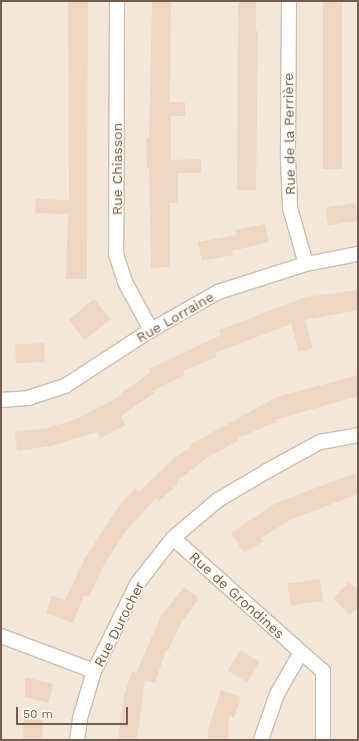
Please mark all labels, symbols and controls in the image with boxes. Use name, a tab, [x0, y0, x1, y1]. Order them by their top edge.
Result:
street label: Rue de la Perrière	[280, 73, 298, 195]
street label: Rue Chiasson	[109, 123, 125, 215]
street label: Rue Lorraine	[133, 288, 217, 346]
street label: Rue de Grondines	[186, 548, 288, 642]
street label: Rue Durocher	[90, 579, 148, 669]
scale bar	[18, 699, 130, 725]
text: 50 m	[23, 707, 53, 721]

